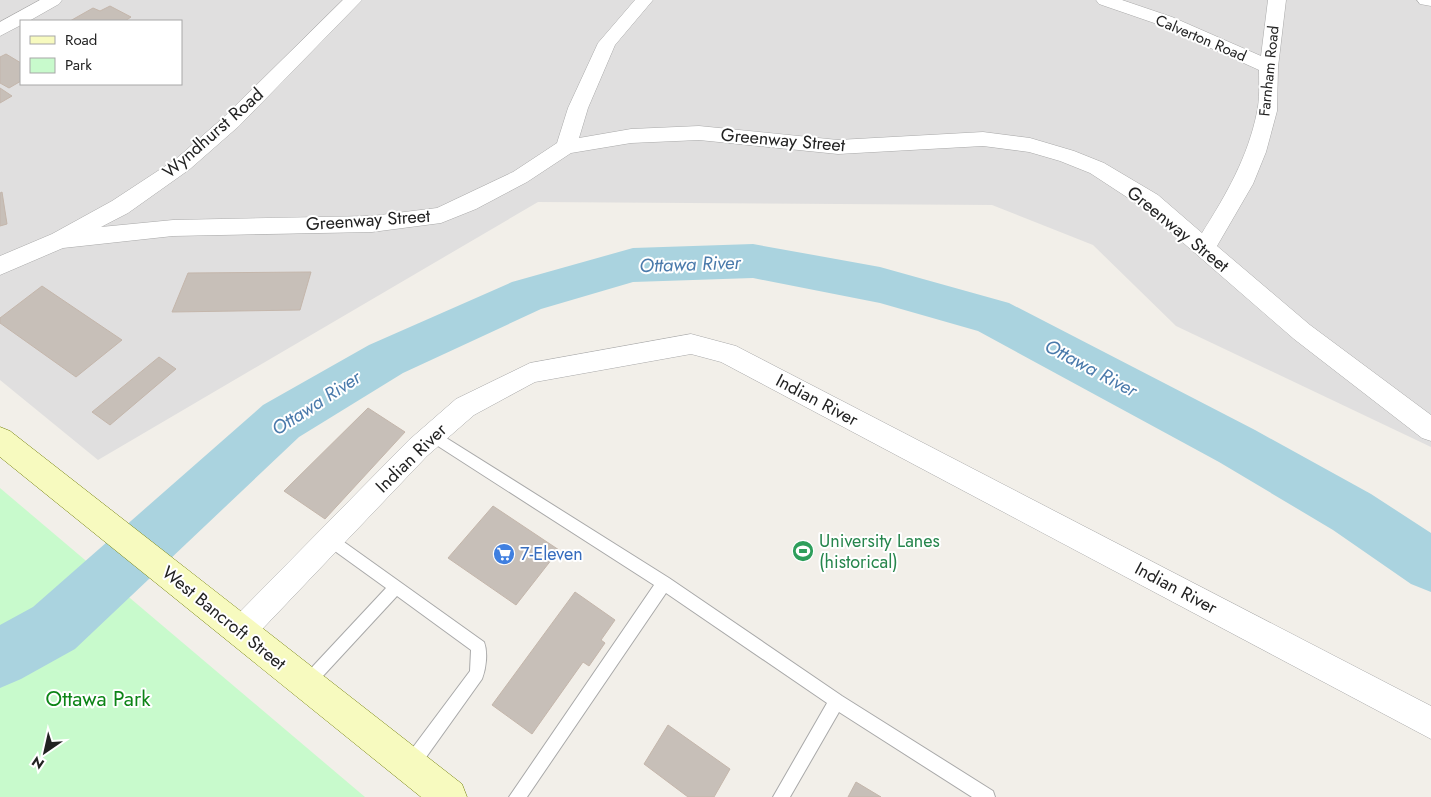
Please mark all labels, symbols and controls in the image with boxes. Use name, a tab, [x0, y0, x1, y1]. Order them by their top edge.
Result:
street label: Calverton Road	[1152, 9, 1250, 67]
legend	[20, 20, 182, 85]
street label: Farnham Road	[1253, 25, 1285, 117]
text: Road	[65, 29, 97, 51]
text: Park	[65, 54, 92, 76]
street label: Wyndhurst Road	[157, 82, 269, 184]
street label: Greenway Street	[720, 122, 847, 158]
street label: Greenway Street	[1121, 180, 1235, 279]
street label: Greenway Street	[305, 203, 432, 237]
water label: Ottawa River	[639, 249, 743, 279]
water label: Ottawa River	[1040, 332, 1144, 404]
water label: Ottawa River	[266, 363, 367, 442]
street label: Indian River	[771, 367, 864, 433]
street label: Indian River	[370, 417, 453, 499]
place label: University Lanes (historical)	[819, 528, 940, 575]
sports icon: University Lanes (historical)	[791, 539, 815, 563]
place label: 7-Eleven	[520, 541, 583, 567]
supermarket icon: 7-Eleven	[492, 542, 516, 566]
street label: Indian River	[1130, 555, 1223, 621]
street label: West Bancroft Street	[156, 560, 292, 677]
park label: Ottawa Park	[46, 684, 151, 714]
north arrow	[20, 727, 70, 777]
text: N	[28, 751, 48, 774]

